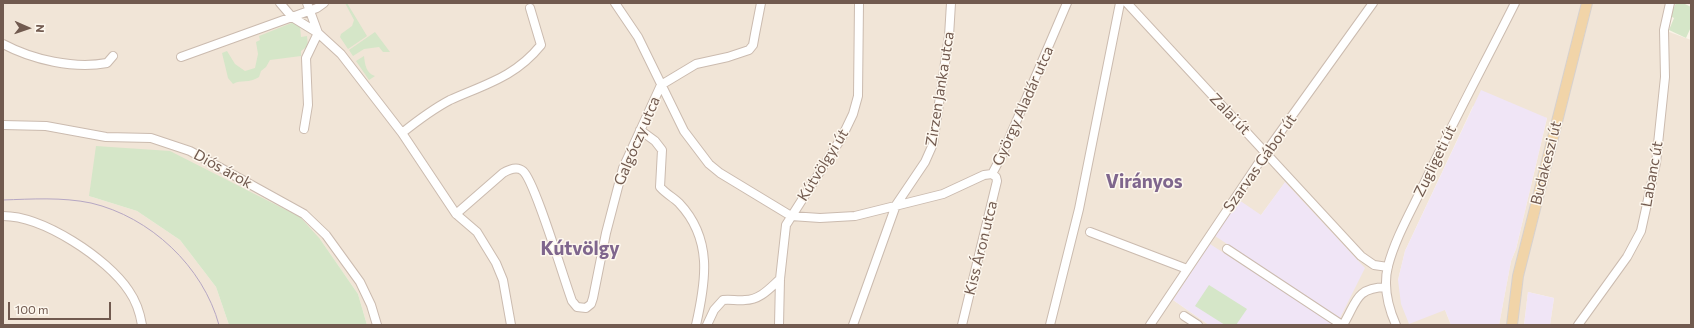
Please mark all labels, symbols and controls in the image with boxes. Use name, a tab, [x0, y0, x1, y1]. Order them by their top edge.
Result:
north arrow	[8, 8, 48, 48]
text: N	[34, 24, 47, 33]
street label: Zirzen Janka utca	[922, 30, 958, 148]
street label: György Aladár utca	[989, 43, 1057, 169]
street label: Zalai út	[1206, 89, 1254, 139]
street label: Galgóczy utca	[610, 94, 664, 188]
street label: Szarvas Gábor út	[1220, 111, 1300, 215]
street label: Budakeszi út	[1527, 119, 1565, 207]
street label: Zugligeti út	[1410, 122, 1460, 200]
street label: Kútvölgyi út	[794, 126, 852, 204]
street label: Labanc út	[1637, 140, 1667, 208]
street label: Diós árok	[191, 146, 255, 192]
district label: Virányos	[1105, 171, 1183, 193]
street label: Kiss Áron utca	[961, 199, 1001, 297]
district label: Kútvölgy	[540, 238, 620, 260]
scale bar	[10, 294, 113, 320]
text: 100 m	[15, 302, 49, 316]

